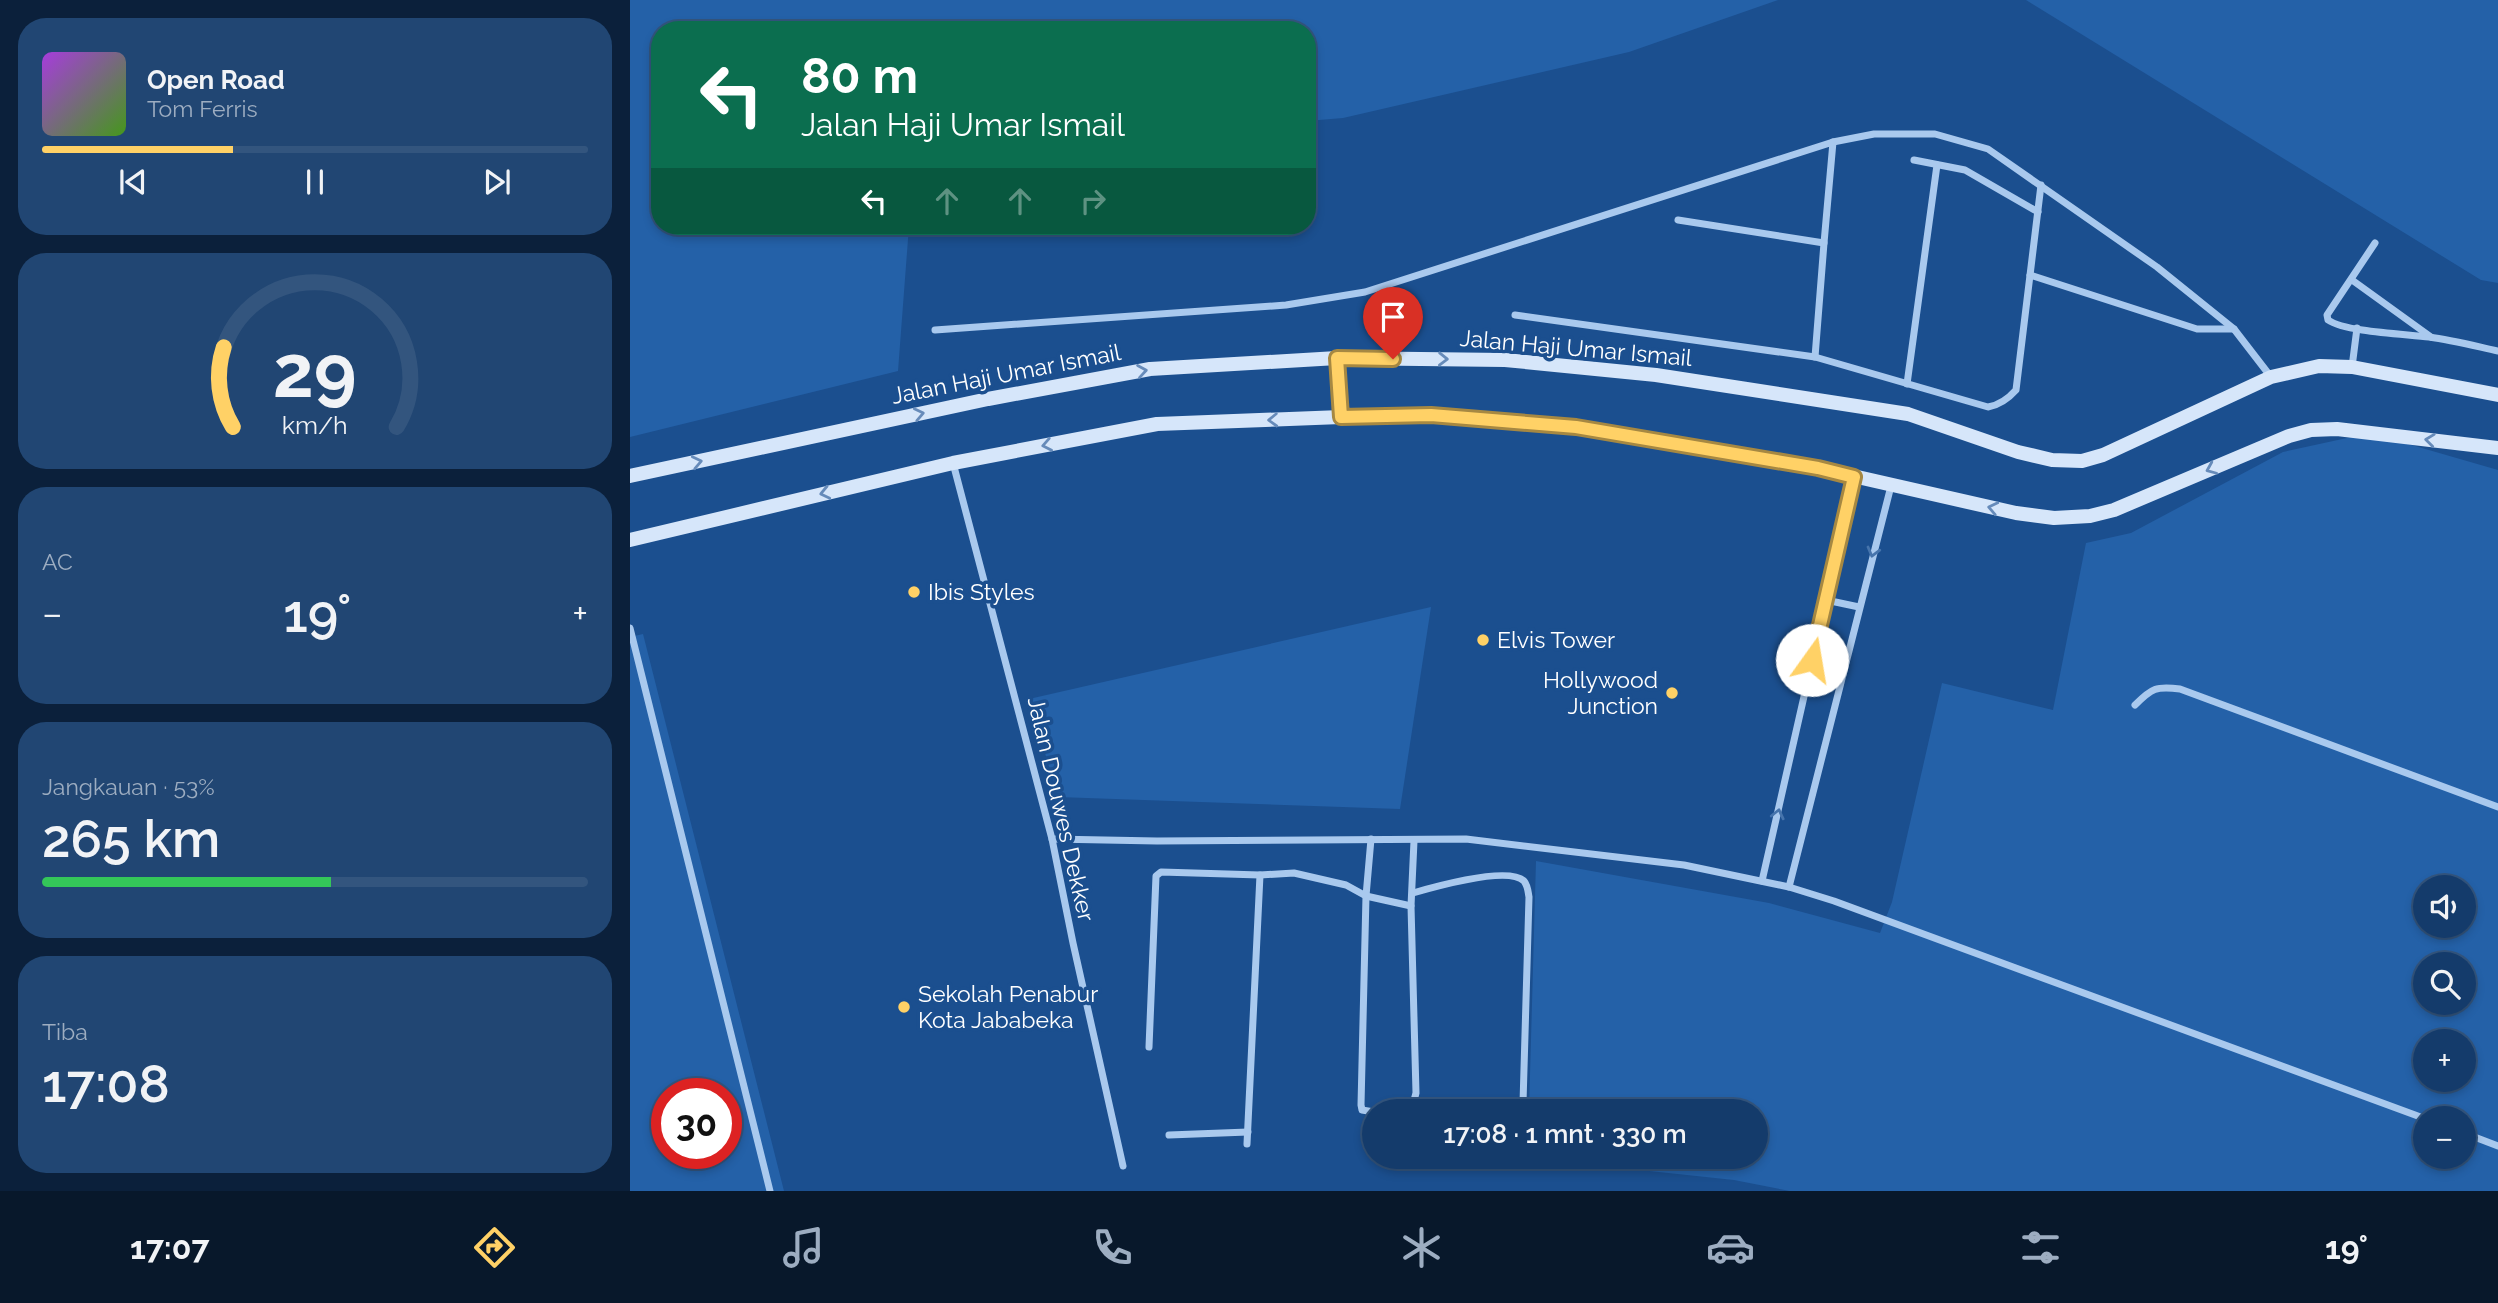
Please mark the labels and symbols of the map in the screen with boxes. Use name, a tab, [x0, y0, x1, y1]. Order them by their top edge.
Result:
pin	[1363, 287, 1423, 359]
street label: Jalan Haji Umar Ismail	[1459, 324, 1694, 371]
street label: Jalan Haji Umar Ismail	[889, 338, 1124, 409]
one-way arrow	[1438, 351, 1449, 367]
one-way arrow	[1136, 364, 1148, 379]
one-way arrow	[913, 407, 925, 422]
one-way arrow	[1267, 412, 1278, 427]
one-way arrow	[2424, 432, 2436, 447]
one-way arrow	[1041, 437, 1053, 452]
one-way arrow	[691, 455, 703, 470]
one-way arrow	[2205, 461, 2218, 475]
one-way arrow	[819, 485, 831, 499]
one-way arrow	[1987, 502, 1999, 517]
one-way arrow	[1867, 545, 1882, 557]
place label: Ibis Styles	[928, 578, 1035, 605]
marker: Ibis Styles	[906, 584, 922, 600]
position arrow	[1775, 623, 1849, 697]
place label: Elvis Tower	[1497, 626, 1615, 653]
marker: Elvis Tower	[1475, 632, 1491, 648]
place label: Hollywood Junction	[1543, 666, 1658, 719]
marker: Hollywood Junction	[1664, 685, 1680, 701]
street label: Jalan Douwes Dekker	[1023, 694, 1100, 924]
one-way arrow	[1769, 808, 1784, 820]
place label: Sekolah Penabur Kota Jababeka	[918, 980, 1098, 1033]
marker: Sekolah Penabur Kota Jababeka	[896, 999, 912, 1015]
speed limit sign: 30	[651, 1078, 742, 1169]

